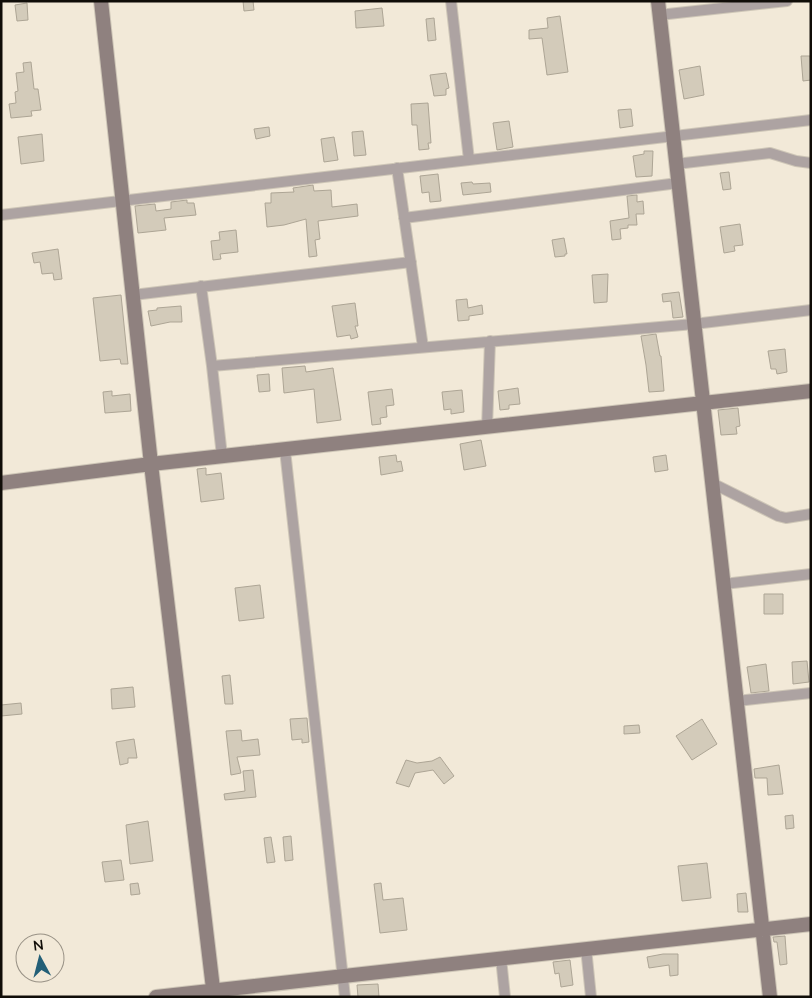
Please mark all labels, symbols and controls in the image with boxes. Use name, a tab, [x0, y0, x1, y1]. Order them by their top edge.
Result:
north arrow	[15, 933, 65, 983]
text: N	[32, 936, 45, 956]

